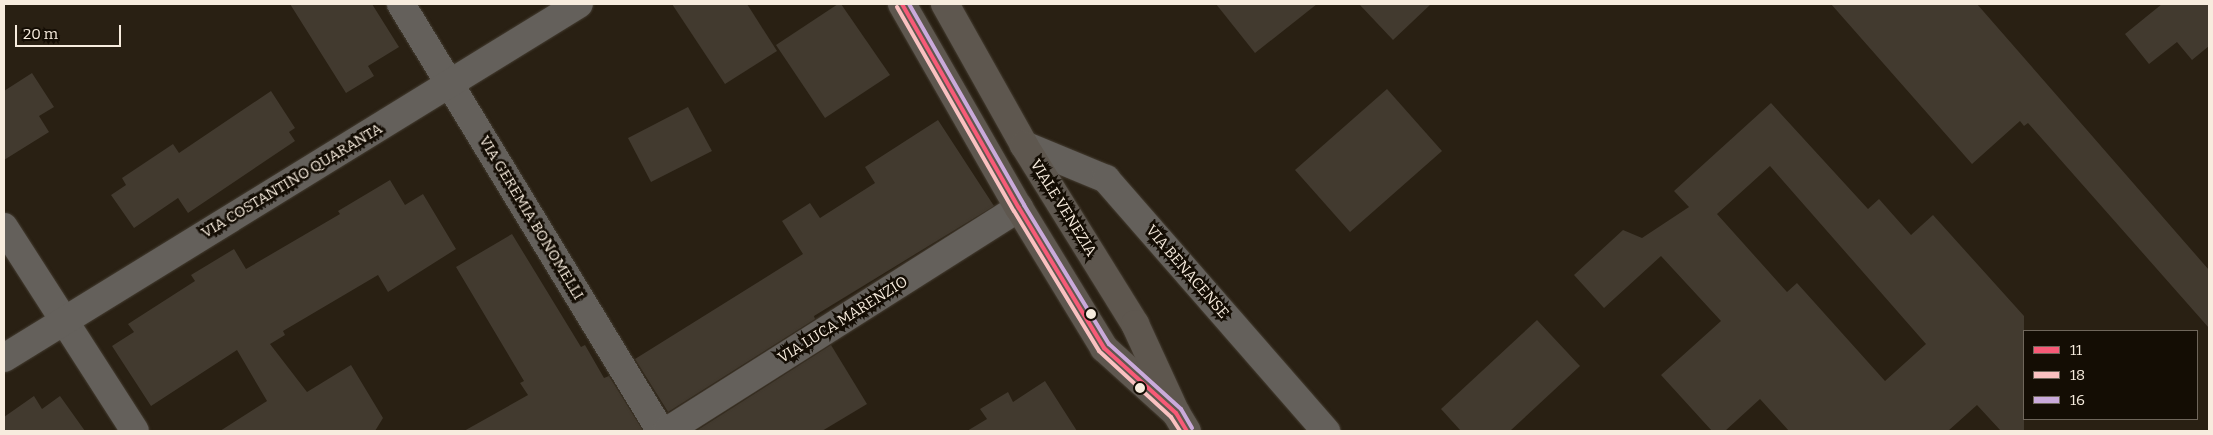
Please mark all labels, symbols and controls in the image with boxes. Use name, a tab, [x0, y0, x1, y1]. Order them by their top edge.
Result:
scale bar	[18, 15, 124, 47]
text: 20 m	[23, 25, 58, 43]
street label: VIA COSTANTINO QUARANTA	[198, 120, 386, 242]
street label: VIA GEREMIA BONOMELLI	[475, 133, 587, 303]
street label: VIALE VENEZIA	[1026, 156, 1100, 260]
street label: VIA BENACENSE	[1142, 222, 1232, 322]
street label: VIA LUCA MARENZIO	[775, 273, 911, 367]
unlabelled marker	[1086, 309, 1096, 319]
legend	[2023, 330, 2198, 420]
text: 11	[2070, 341, 2082, 359]
text: 18	[2070, 366, 2085, 384]
unlabelled marker	[1135, 383, 1145, 393]
text: 16	[2070, 391, 2085, 409]

